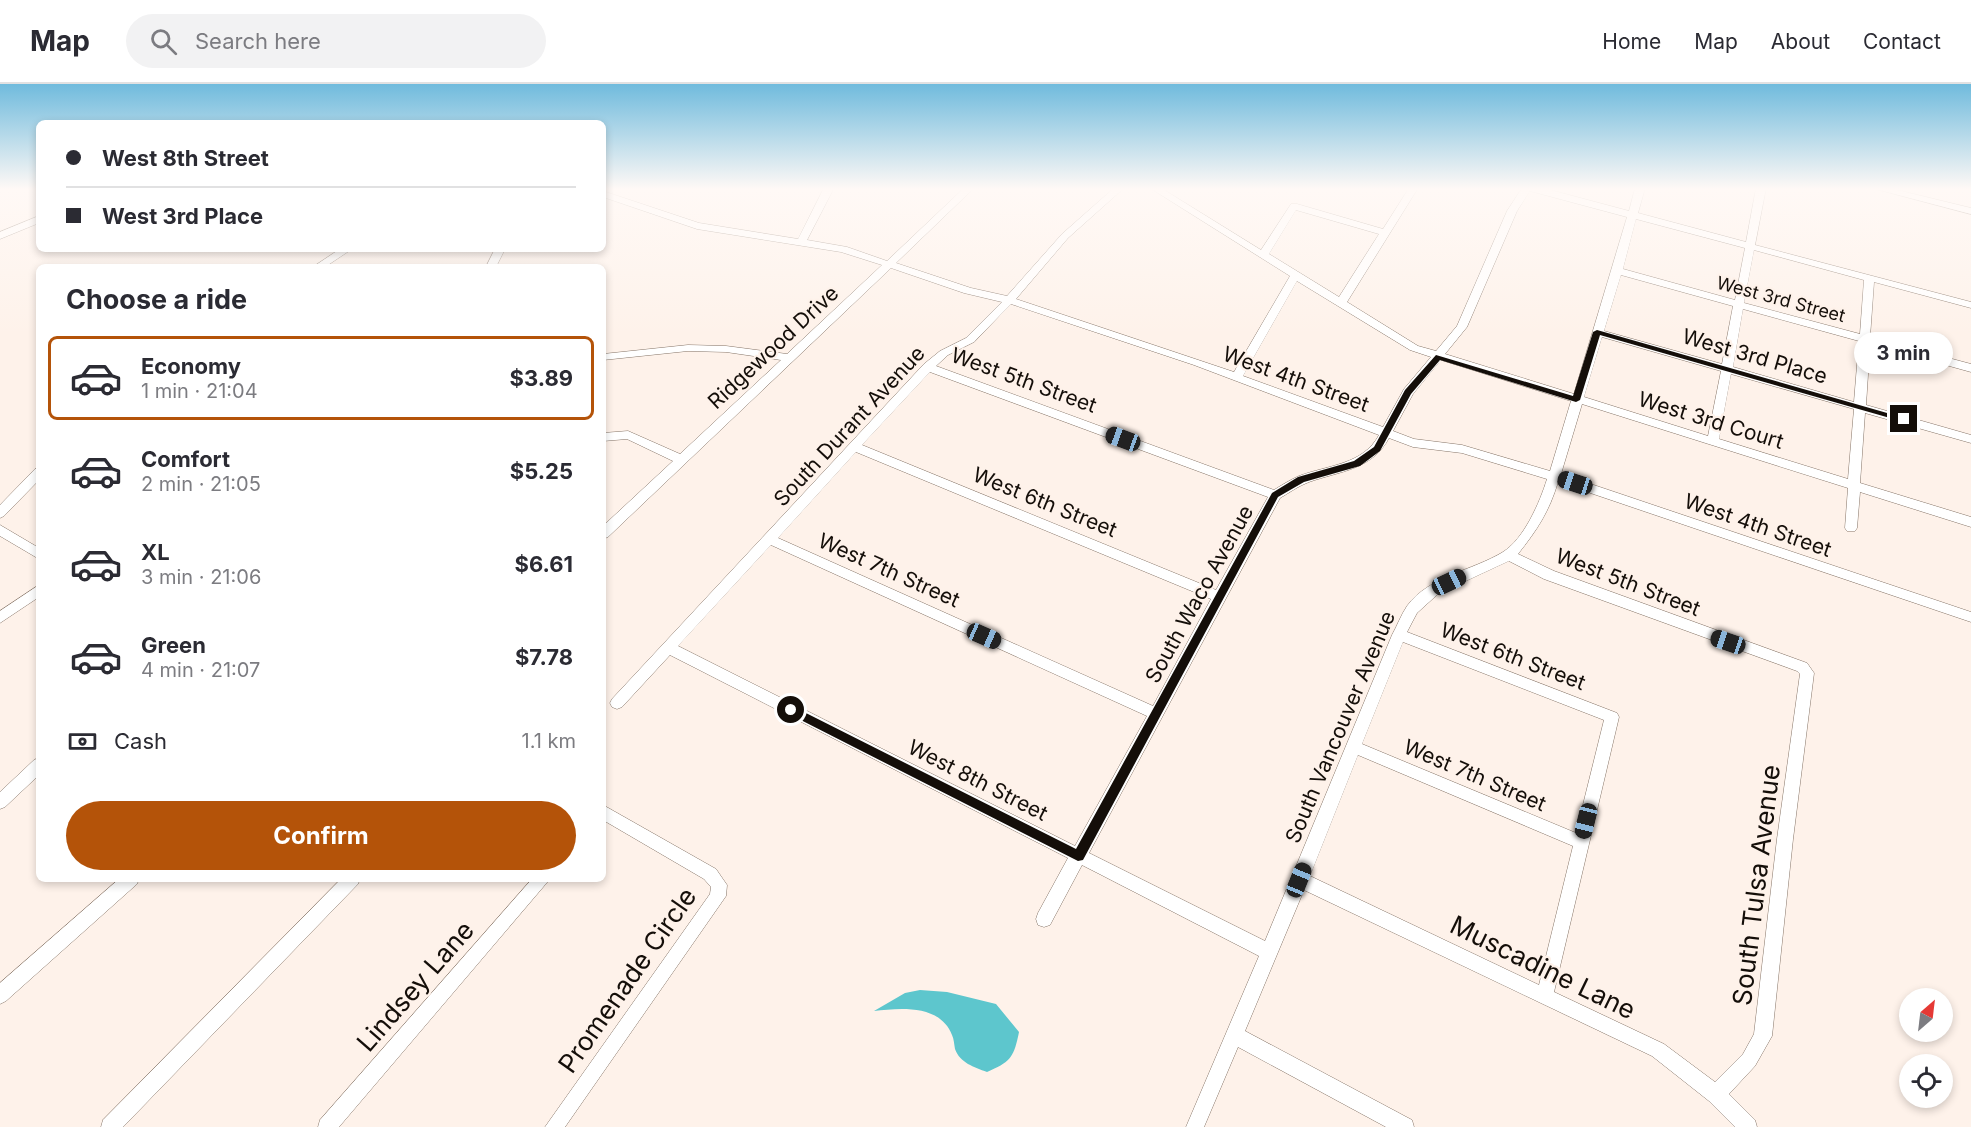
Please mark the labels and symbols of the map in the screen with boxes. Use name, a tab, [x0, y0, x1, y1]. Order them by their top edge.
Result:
street label: West 3rd Street	[1714, 272, 1848, 326]
street label: Ridgewood Drive	[703, 280, 843, 414]
street label: West 3rd Place	[1680, 323, 1830, 389]
callout: 3 min	[1854, 332, 1954, 374]
street label: South Durant Avenue	[768, 341, 930, 511]
street label: West 4th Street	[1219, 341, 1373, 417]
street label: West 5th Street	[948, 342, 1100, 418]
street label: West 3rd Court	[1635, 386, 1787, 454]
route end	[1890, 405, 1917, 432]
car	[1103, 424, 1143, 454]
street label: West 6th Street	[969, 462, 1121, 542]
car	[1555, 469, 1595, 497]
street label: West 4th Street	[1681, 488, 1835, 562]
street label: South Waco Avenue	[1140, 501, 1258, 687]
street label: West 7th Street	[814, 528, 964, 612]
street label: West 5th Street	[1552, 543, 1704, 621]
car	[1429, 566, 1469, 598]
street label: South Vancouver Avenue	[1280, 607, 1400, 847]
street label: West 6th Street	[1437, 617, 1589, 695]
car	[964, 620, 1004, 652]
car	[1708, 628, 1748, 656]
route start	[777, 696, 804, 723]
street label: West 8th Street	[904, 734, 1052, 826]
street label: West 7th Street	[1400, 734, 1550, 816]
street label: South Tulsa Avenue	[1726, 763, 1786, 1007]
car	[1573, 801, 1599, 841]
car	[1284, 860, 1314, 900]
street label: Promenade Circle	[552, 881, 702, 1079]
street label: Muscadine Lane	[1445, 909, 1641, 1025]
street label: Lindsey Lane	[350, 915, 480, 1057]
north arrow	[1899, 988, 1953, 1042]

